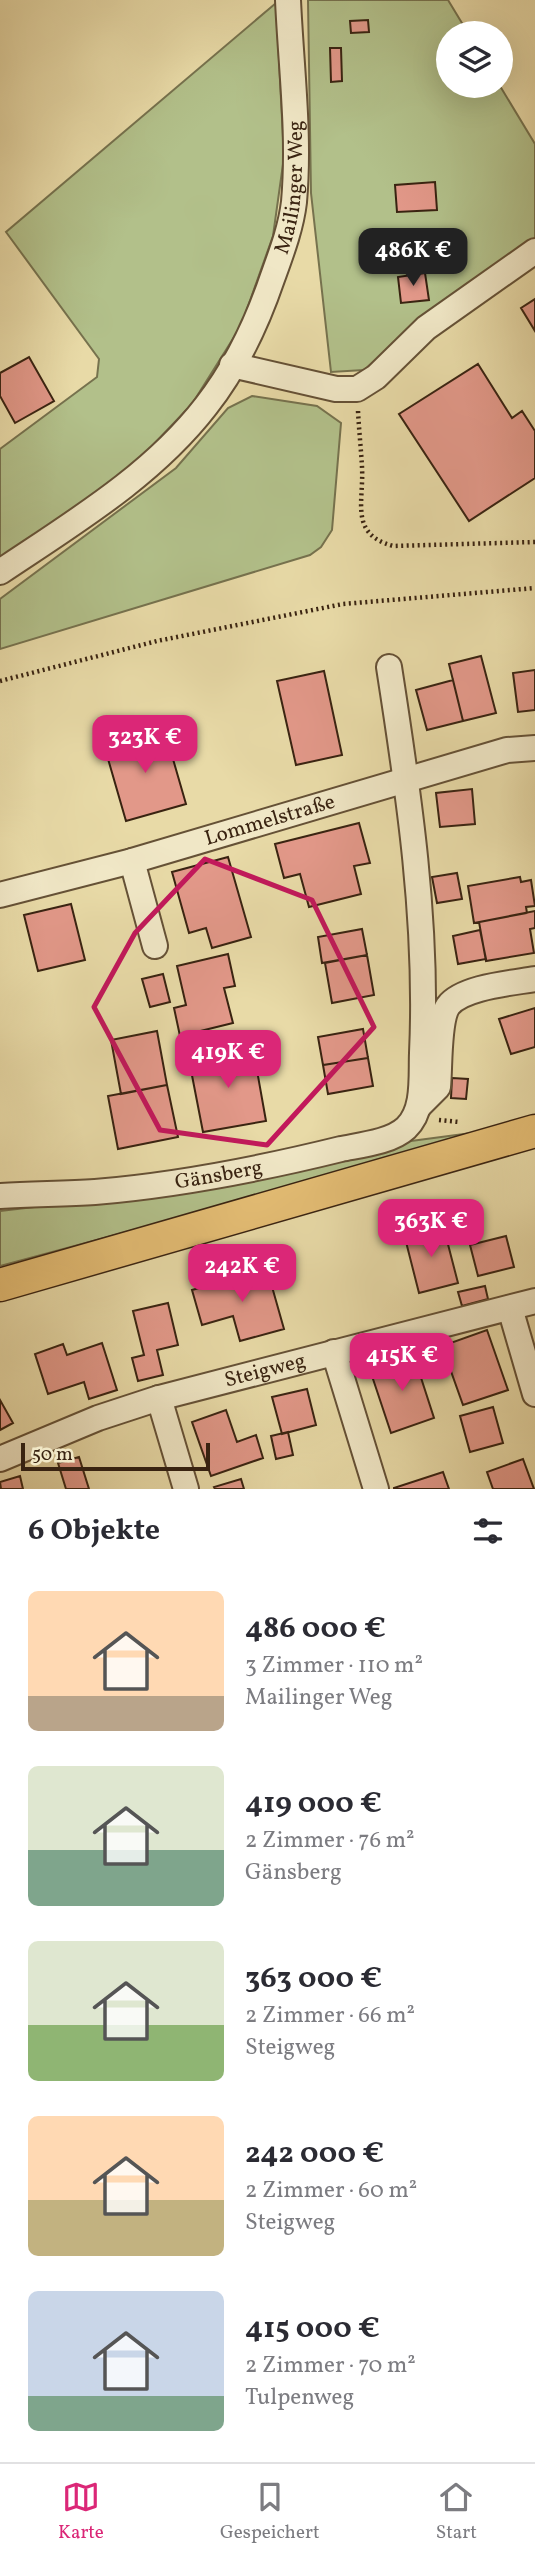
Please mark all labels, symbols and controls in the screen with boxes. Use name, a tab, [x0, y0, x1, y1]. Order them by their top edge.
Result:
map controls	[436, 21, 513, 98]
button: layers	[436, 21, 513, 98]
street label: Mailinger Weg	[267, 120, 311, 258]
pin: 486K €	[356, 229, 470, 288]
text: 486K €	[374, 235, 452, 267]
pin: 323K €	[88, 716, 202, 775]
text: 323K €	[108, 722, 182, 754]
street label: Lommelstraße	[201, 787, 338, 853]
pin: 419K €	[171, 1030, 285, 1090]
text: 419K €	[191, 1037, 265, 1069]
street label: Gänsberg	[173, 1153, 265, 1197]
pin: 363K €	[374, 1200, 488, 1259]
text: 363K €	[394, 1206, 468, 1238]
pin: 242K €	[185, 1244, 299, 1304]
text: 242K €	[204, 1251, 280, 1283]
pin: 415K €	[345, 1334, 459, 1393]
text: 415K €	[366, 1340, 438, 1372]
street label: Steigweg	[222, 1346, 309, 1395]
scale bar	[21, 1440, 210, 1472]
text: 50 m	[32, 1442, 73, 1468]
text: 6 Objekte	[28, 1510, 160, 1552]
icon: filters	[469, 1512, 507, 1550]
text: 486 000 €	[245, 1608, 386, 1650]
icon: home	[84, 1619, 168, 1703]
text: 3 Zimmer · 110 m²	[245, 1650, 423, 1682]
text: Mailinger Weg	[245, 1682, 392, 1714]
text: 419 000 €	[245, 1783, 382, 1825]
icon: home	[84, 1794, 168, 1878]
text: 2 Zimmer · 76 m²	[245, 1825, 415, 1857]
text: Gänsberg	[245, 1857, 342, 1889]
text: 363 000 €	[245, 1958, 382, 2000]
icon: home	[84, 1969, 168, 2053]
text: 2 Zimmer · 66 m²	[245, 2000, 415, 2032]
text: Steigweg	[245, 2032, 335, 2064]
text: 242 000 €	[245, 2133, 384, 2175]
icon: home	[84, 2144, 168, 2228]
text: 2 Zimmer · 60 m²	[245, 2175, 417, 2207]
text: Steigweg	[245, 2207, 335, 2239]
text: 415 000 €	[245, 2308, 380, 2350]
icon: home	[84, 2319, 168, 2403]
text: 2 Zimmer · 70 m²	[245, 2350, 416, 2382]
text: Tulpenweg	[245, 2382, 354, 2414]
tab: Karte	[58, 2478, 104, 2546]
tab: Gespeichert	[220, 2478, 320, 2546]
tab: Start	[436, 2478, 477, 2546]

